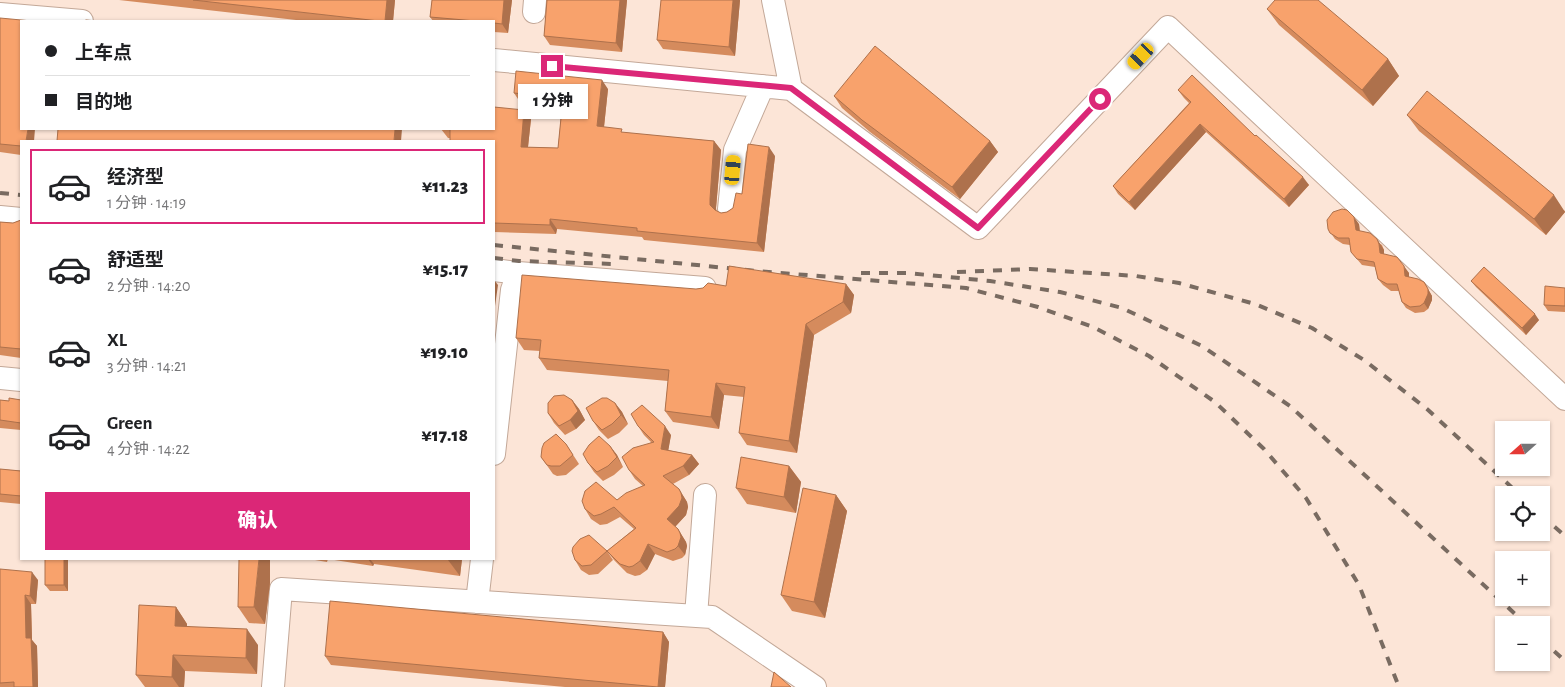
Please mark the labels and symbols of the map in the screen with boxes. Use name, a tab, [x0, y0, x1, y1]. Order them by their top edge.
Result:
car	[1125, 40, 1156, 72]
route end	[541, 55, 563, 77]
callout: 1 分钟	[517, 84, 587, 118]
route start	[1089, 88, 1111, 110]
car	[724, 154, 741, 186]
north arrow	[1495, 421, 1550, 476]

